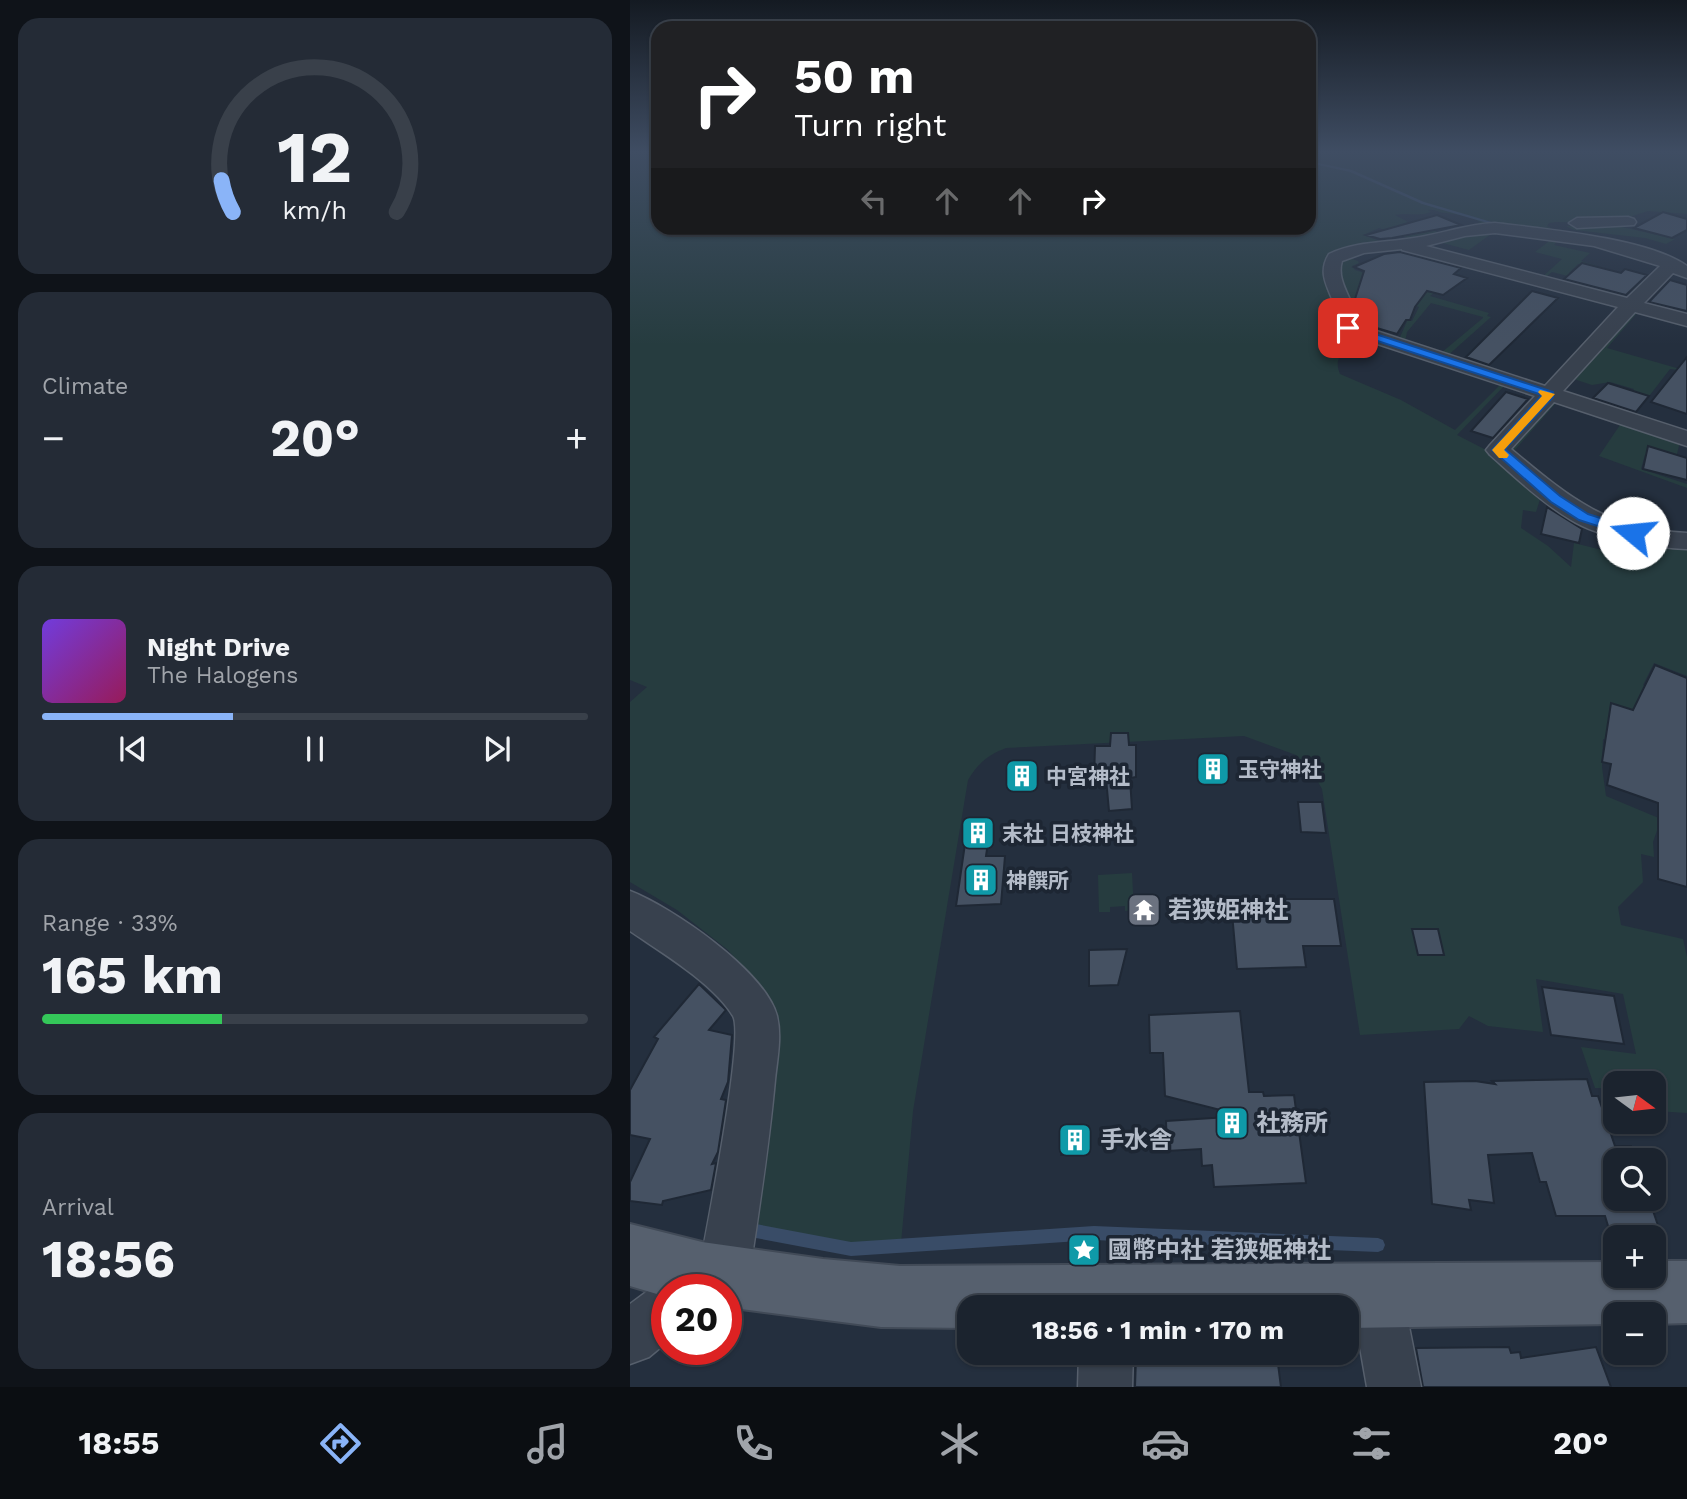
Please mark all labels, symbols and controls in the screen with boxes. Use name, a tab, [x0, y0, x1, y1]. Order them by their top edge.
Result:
text: 50 m	[794, 47, 914, 105]
icon: right	[679, 49, 770, 140]
text: Turn right	[794, 106, 946, 144]
text: 12	[278, 114, 352, 200]
icon: left	[855, 182, 893, 220]
icon: ahead	[928, 182, 966, 220]
icon: ahead	[1001, 182, 1039, 220]
icon: right	[1074, 182, 1112, 220]
text: km/h	[283, 196, 347, 225]
pin	[1318, 298, 1378, 358]
icon: arrive	[1329, 309, 1367, 347]
text: Climate	[42, 373, 128, 400]
text: 20°	[270, 408, 360, 469]
text: −	[42, 416, 65, 460]
text: +	[565, 416, 588, 460]
position arrow	[1596, 496, 1670, 570]
text: Night Drive	[147, 632, 290, 662]
text: The Halogens	[147, 662, 298, 689]
icon: previous	[114, 730, 152, 768]
icon: pause	[296, 730, 334, 768]
icon: next	[478, 730, 516, 768]
building icon: 玉守神社	[1194, 750, 1232, 788]
building icon: 中宮神社	[1003, 757, 1041, 795]
place label: 玉守神社	[1238, 757, 1322, 782]
place label: 中宮神社	[1046, 764, 1130, 789]
building icon: 末社 日枝神社	[959, 814, 997, 852]
place label: 末社 日枝神社	[1002, 821, 1134, 846]
building icon: 神饌所	[962, 861, 1000, 899]
place label: 神饌所	[1006, 868, 1069, 893]
temple icon: 若狭姫神社	[1125, 891, 1163, 929]
place label: 若狭姫神社	[1168, 896, 1288, 924]
text: Range · 33%	[42, 910, 177, 937]
text: 165 km	[42, 945, 223, 1006]
north arrow	[1603, 1071, 1666, 1134]
map controls	[1603, 1071, 1666, 1365]
building icon: 社務所	[1213, 1104, 1251, 1142]
place label: 社務所	[1256, 1109, 1328, 1137]
building icon: 手水舎	[1056, 1121, 1094, 1159]
place label: 手水舎	[1100, 1126, 1172, 1154]
button: search	[1603, 1148, 1666, 1211]
text: Arrival	[42, 1194, 114, 1221]
button: +	[1603, 1225, 1666, 1288]
text: 18:56	[42, 1229, 175, 1290]
place icon: 國幣中社 若狭姫神社	[1065, 1231, 1103, 1269]
place label: 國幣中社 若狭姫神社	[1108, 1236, 1331, 1264]
speed limit sign: 20	[651, 1274, 742, 1365]
button: −	[1603, 1302, 1666, 1365]
text: 18:56 · 1 min · 170 m	[1032, 1315, 1284, 1345]
icon: directions	[316, 1419, 365, 1468]
icon: music	[523, 1419, 572, 1468]
icon: phone	[729, 1419, 778, 1468]
icon: climate	[935, 1419, 984, 1468]
icon: car	[1141, 1419, 1190, 1468]
icon: filters	[1347, 1419, 1396, 1468]
text: 18:55	[79, 1424, 159, 1462]
text: 20°	[1553, 1424, 1608, 1462]

